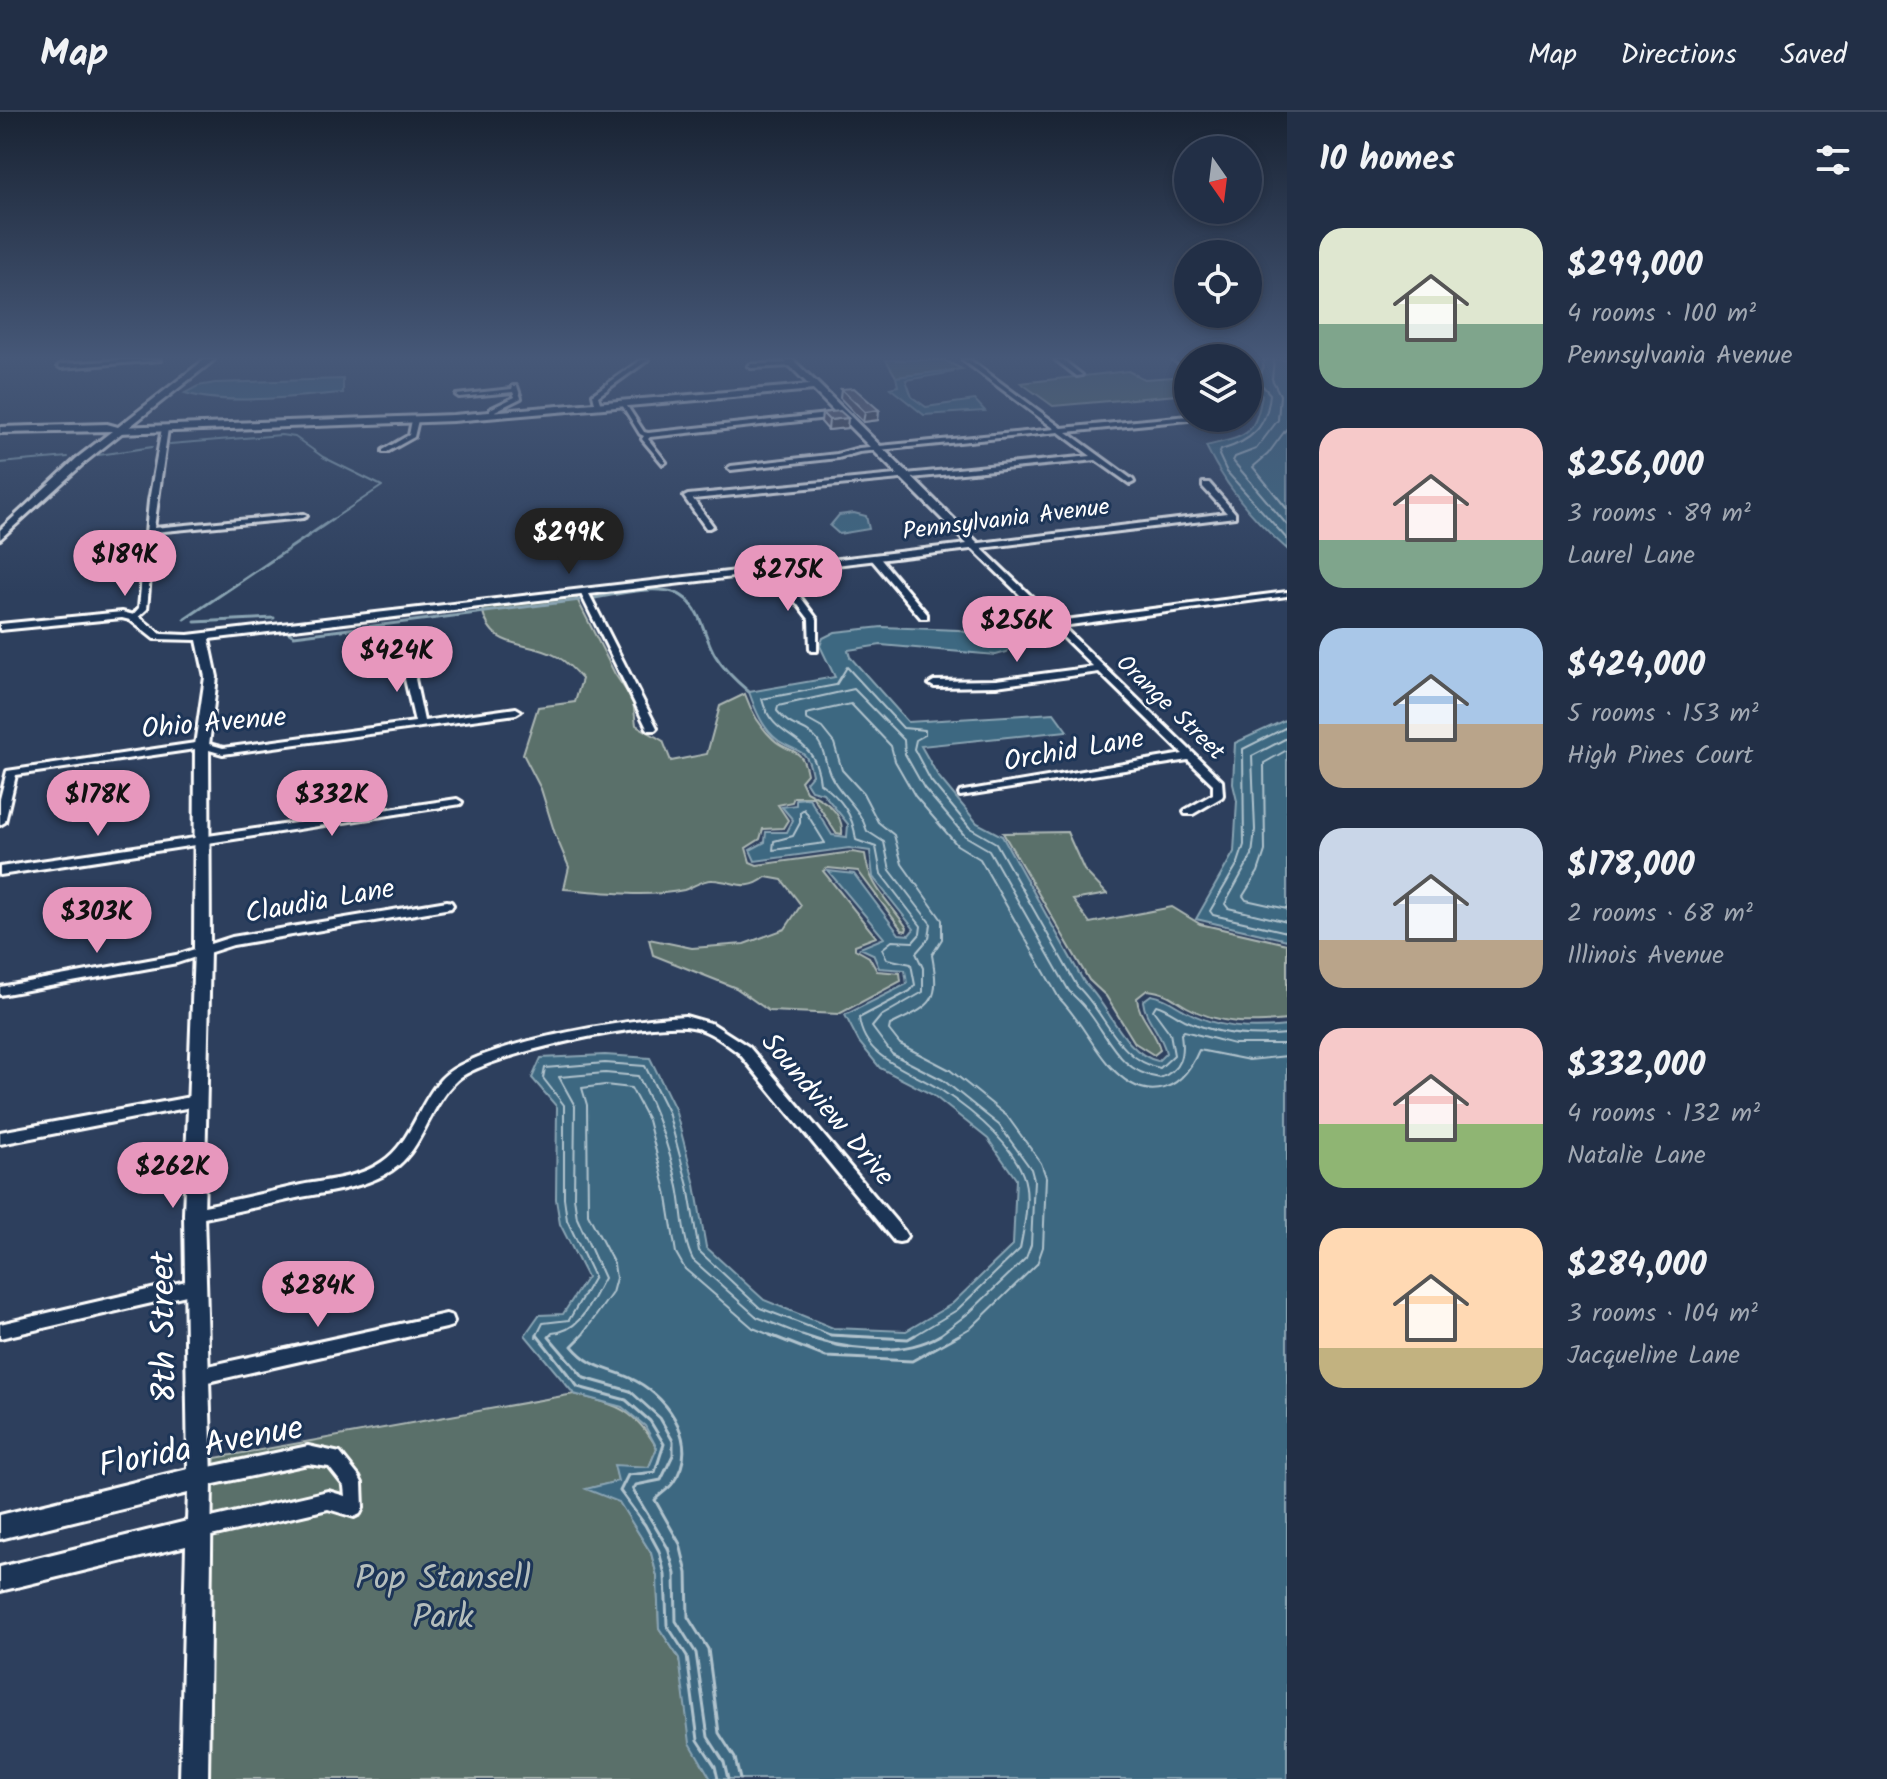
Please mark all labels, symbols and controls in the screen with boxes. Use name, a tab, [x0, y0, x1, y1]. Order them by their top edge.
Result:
text: Map	[40, 25, 109, 85]
text: Map	[1528, 33, 1577, 78]
text: Directions	[1621, 33, 1737, 78]
text: Saved	[1781, 33, 1847, 78]
text: 10 homes	[1319, 133, 1455, 187]
north arrow	[1174, 136, 1262, 224]
map controls	[1174, 136, 1262, 432]
icon: filters	[1811, 138, 1855, 182]
text: $299,000	[1567, 239, 1703, 293]
button: locate	[1174, 240, 1262, 328]
icon: home	[1383, 260, 1479, 356]
text: 4 rooms · 100 m²	[1567, 293, 1756, 335]
text: Pennsylvania Avenue	[1567, 335, 1793, 377]
button: layers	[1174, 344, 1262, 432]
text: $256,000	[1567, 439, 1704, 493]
icon: home	[1383, 460, 1479, 556]
street label: Pennsylvania Avenue	[900, 488, 1112, 552]
text: 3 rooms · 89 m²	[1567, 493, 1751, 535]
pin: $299K	[513, 508, 625, 576]
text: $299K	[533, 513, 605, 555]
pin: $189K	[69, 530, 181, 598]
text: $189K	[91, 535, 159, 577]
text: Laurel Lane	[1567, 535, 1695, 577]
pin: $275K	[732, 545, 844, 613]
text: $275K	[752, 550, 824, 592]
pin: $256K	[961, 596, 1073, 664]
text: $256K	[980, 601, 1054, 643]
pin: $424K	[341, 626, 453, 694]
text: $424K	[360, 631, 434, 673]
text: $424,000	[1567, 639, 1705, 693]
street label: Orange Street	[1106, 646, 1234, 771]
icon: home	[1383, 660, 1479, 756]
text: 5 rooms · 153 m²	[1567, 693, 1758, 735]
street label: Ohio Avenue	[140, 695, 289, 753]
street label: Orchid Lane	[1000, 716, 1148, 785]
text: High Pines Court	[1567, 735, 1753, 777]
pin: $178K	[42, 770, 154, 838]
pin: $332K	[276, 770, 388, 838]
text: $178K	[65, 775, 131, 817]
text: $332K	[295, 775, 369, 817]
text: $178,000	[1567, 839, 1695, 893]
icon: home	[1383, 860, 1479, 956]
street label: Claudia Lane	[242, 867, 399, 937]
pin: $303K	[41, 887, 153, 955]
text: $303K	[61, 892, 133, 934]
text: 2 rooms · 68 m²	[1567, 893, 1753, 935]
text: Illinois Avenue	[1567, 935, 1724, 977]
street label: Soundview Drive	[749, 1023, 905, 1197]
text: $332,000	[1567, 1039, 1705, 1093]
icon: home	[1383, 1060, 1479, 1156]
text: 4 rooms · 132 m²	[1567, 1093, 1760, 1135]
text: Natalie Lane	[1567, 1135, 1706, 1177]
pin: $262K	[117, 1142, 229, 1210]
text: $262K	[135, 1147, 211, 1189]
text: $284,000	[1567, 1239, 1707, 1293]
street label: 8th Street	[137, 1250, 193, 1403]
icon: home	[1383, 1260, 1479, 1356]
pin: $284K	[262, 1261, 374, 1329]
text: $284K	[280, 1266, 356, 1308]
text: 3 rooms · 104 m²	[1567, 1293, 1758, 1335]
text: Jacqueline Lane	[1567, 1335, 1740, 1377]
street label: Florida Avenue	[94, 1402, 308, 1494]
park label: Pop Stansell Park	[355, 1553, 531, 1646]

